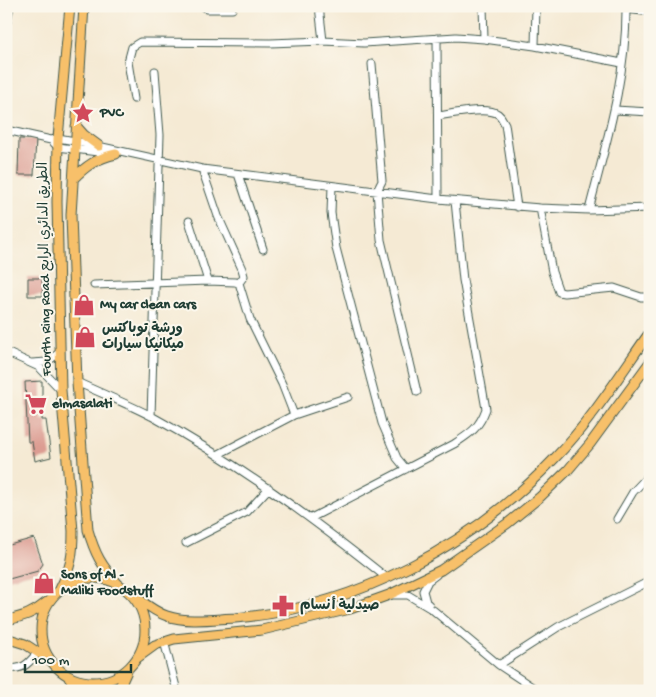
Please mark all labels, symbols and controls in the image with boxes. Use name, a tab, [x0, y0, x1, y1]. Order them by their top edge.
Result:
place icon: PVC	[70, 100, 96, 126]
place label: PVC	[99, 105, 125, 122]
street label: Fourth Ring Road الطريق الدائري الرابع	[36, 162, 56, 377]
shop icon: My car clean cars	[71, 292, 97, 318]
place label: My car clean cars	[100, 297, 197, 314]
place label: ورشة توباكتس ميكانيكا سيارات	[102, 320, 184, 354]
shop icon: ورشة توباكتس ميكانيكا سيارات	[72, 324, 98, 350]
supermarket icon: elmasalati	[23, 391, 49, 417]
place label: elmasalati	[51, 396, 113, 413]
place label: Sons of Al - Maliki Foodstuff	[61, 567, 155, 600]
shop icon: Sons of Al - Maliki Foodstuff	[31, 570, 57, 596]
pharmacy icon: صيدلية أنسام	[270, 593, 296, 619]
place label: صيدلية أنسام	[300, 595, 379, 615]
scale bar	[25, 642, 131, 674]
text: 100 m	[31, 652, 70, 670]

